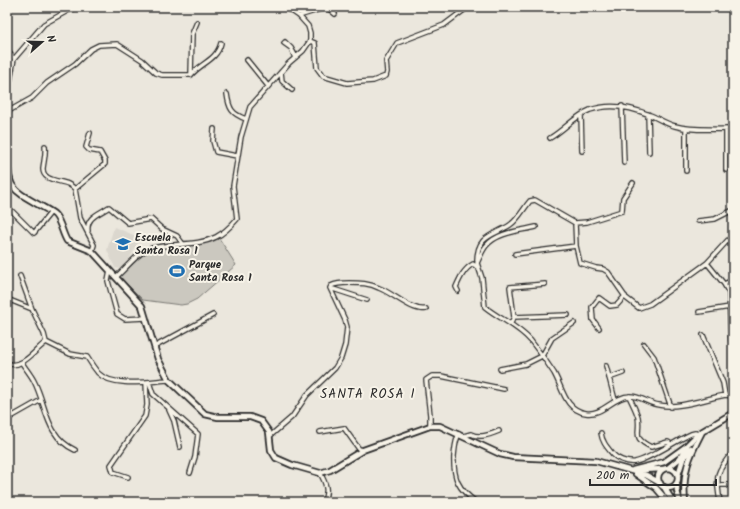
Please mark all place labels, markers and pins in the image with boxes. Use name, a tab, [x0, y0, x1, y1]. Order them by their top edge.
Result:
place label: Escuela Santa Rosa 1	[135, 229, 198, 260]
school or university icon: Escuela Santa Rosa 1	[114, 235, 132, 253]
place label: Parque Santa Rosa 1	[189, 256, 252, 287]
sports icon: Parque Santa Rosa 1	[168, 262, 186, 280]

